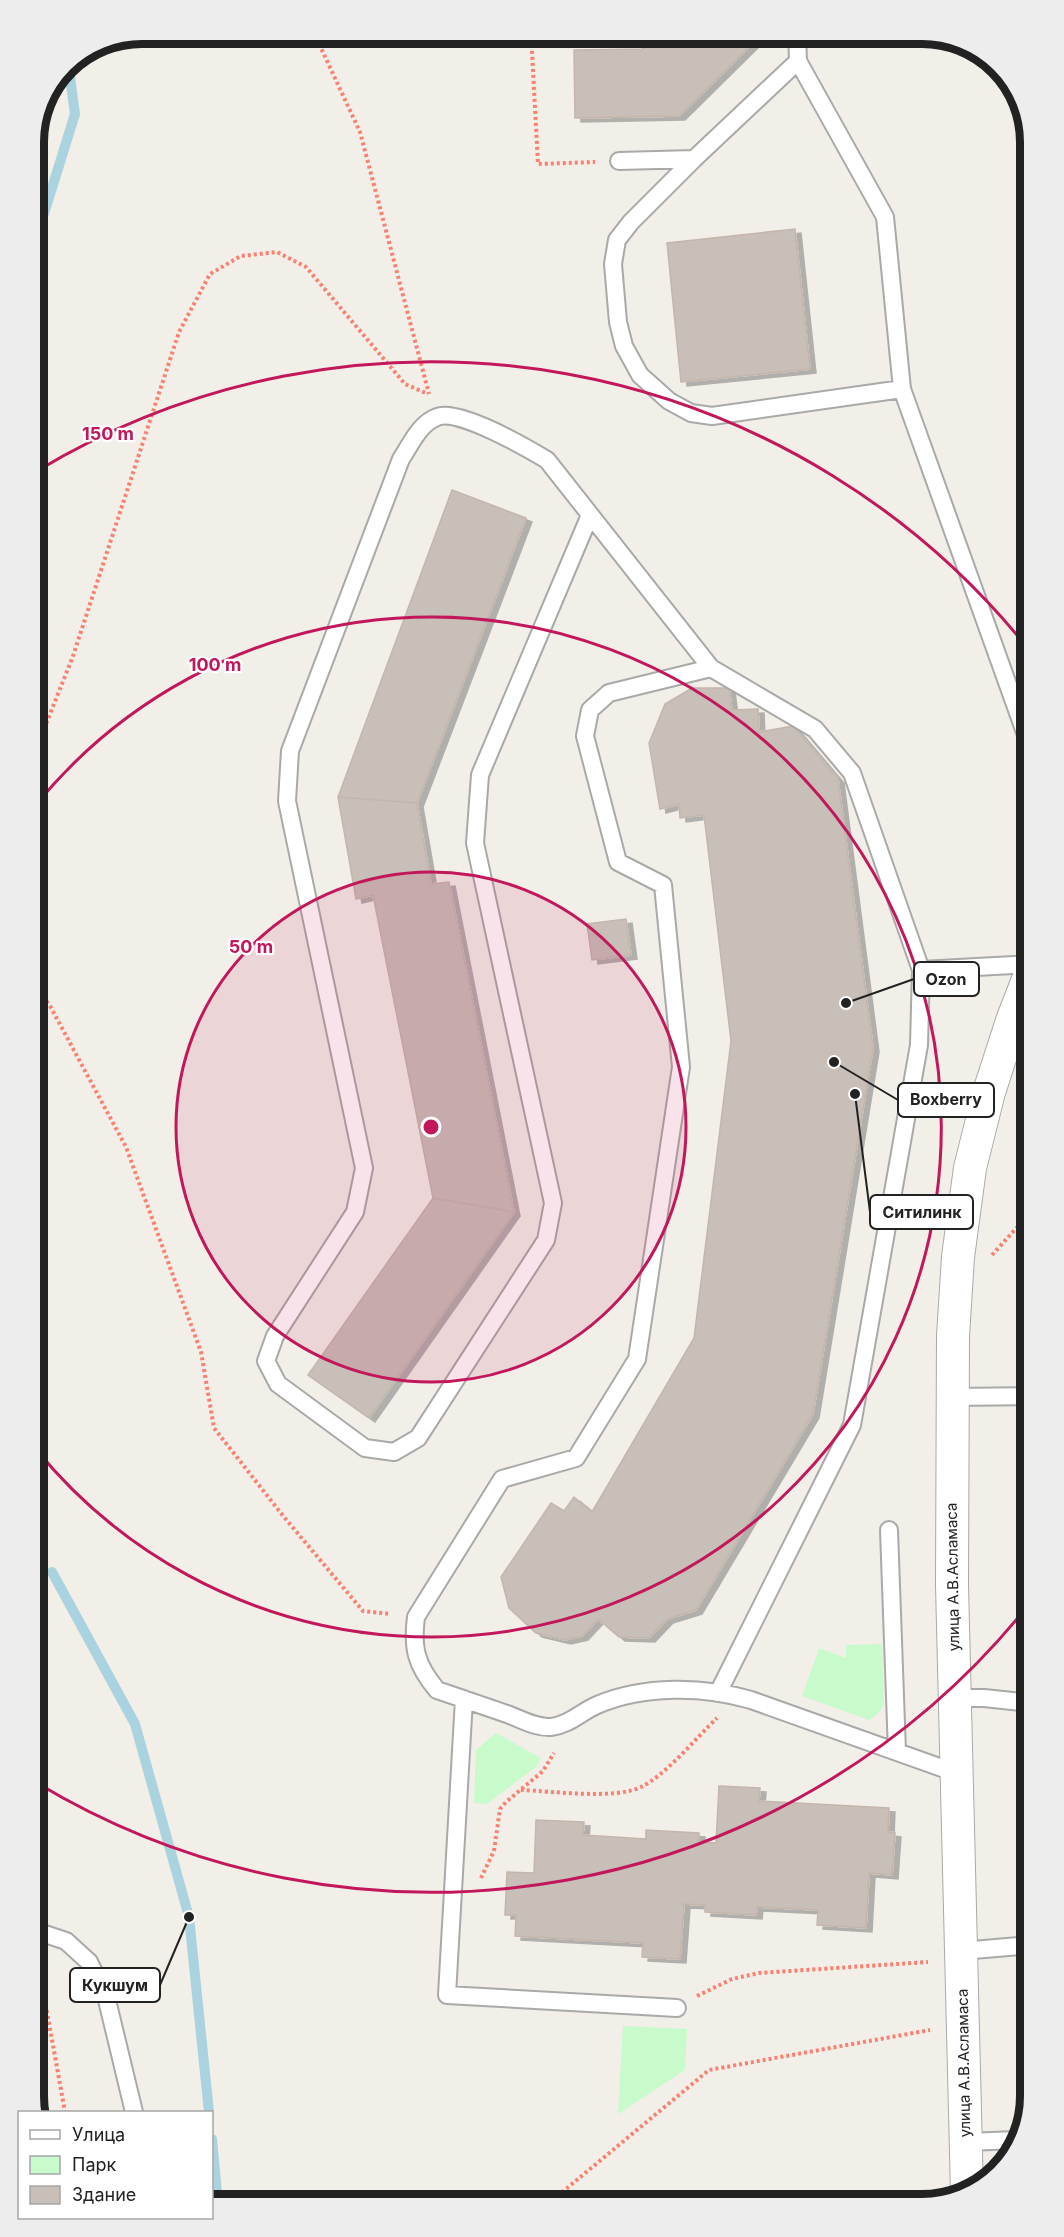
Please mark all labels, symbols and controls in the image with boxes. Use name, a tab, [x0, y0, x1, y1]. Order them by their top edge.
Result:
text: 150 m	[82, 423, 134, 444]
text: 100 m	[189, 654, 241, 675]
text: 50 m	[229, 936, 273, 957]
callout: Ozon	[914, 962, 979, 996]
text: Ozon	[926, 969, 966, 989]
callout: Boxberry	[898, 1083, 994, 1117]
text: Boxberry	[910, 1089, 982, 1109]
centre of rings	[421, 1117, 441, 1137]
callout: Ситилинк	[870, 1195, 973, 1229]
text: Ситилинк	[883, 1202, 962, 1222]
street label: улица А.В.Асламаса	[942, 1502, 963, 1652]
callout: Кукшум	[70, 1968, 160, 2002]
text: Кукшум	[82, 1975, 148, 1995]
street label: улица А.В.Асламаса	[953, 1988, 974, 2138]
legend	[18, 2111, 213, 2219]
text: Улица	[72, 2124, 125, 2145]
text: Парк	[72, 2154, 117, 2175]
text: Здание	[72, 2184, 136, 2205]

